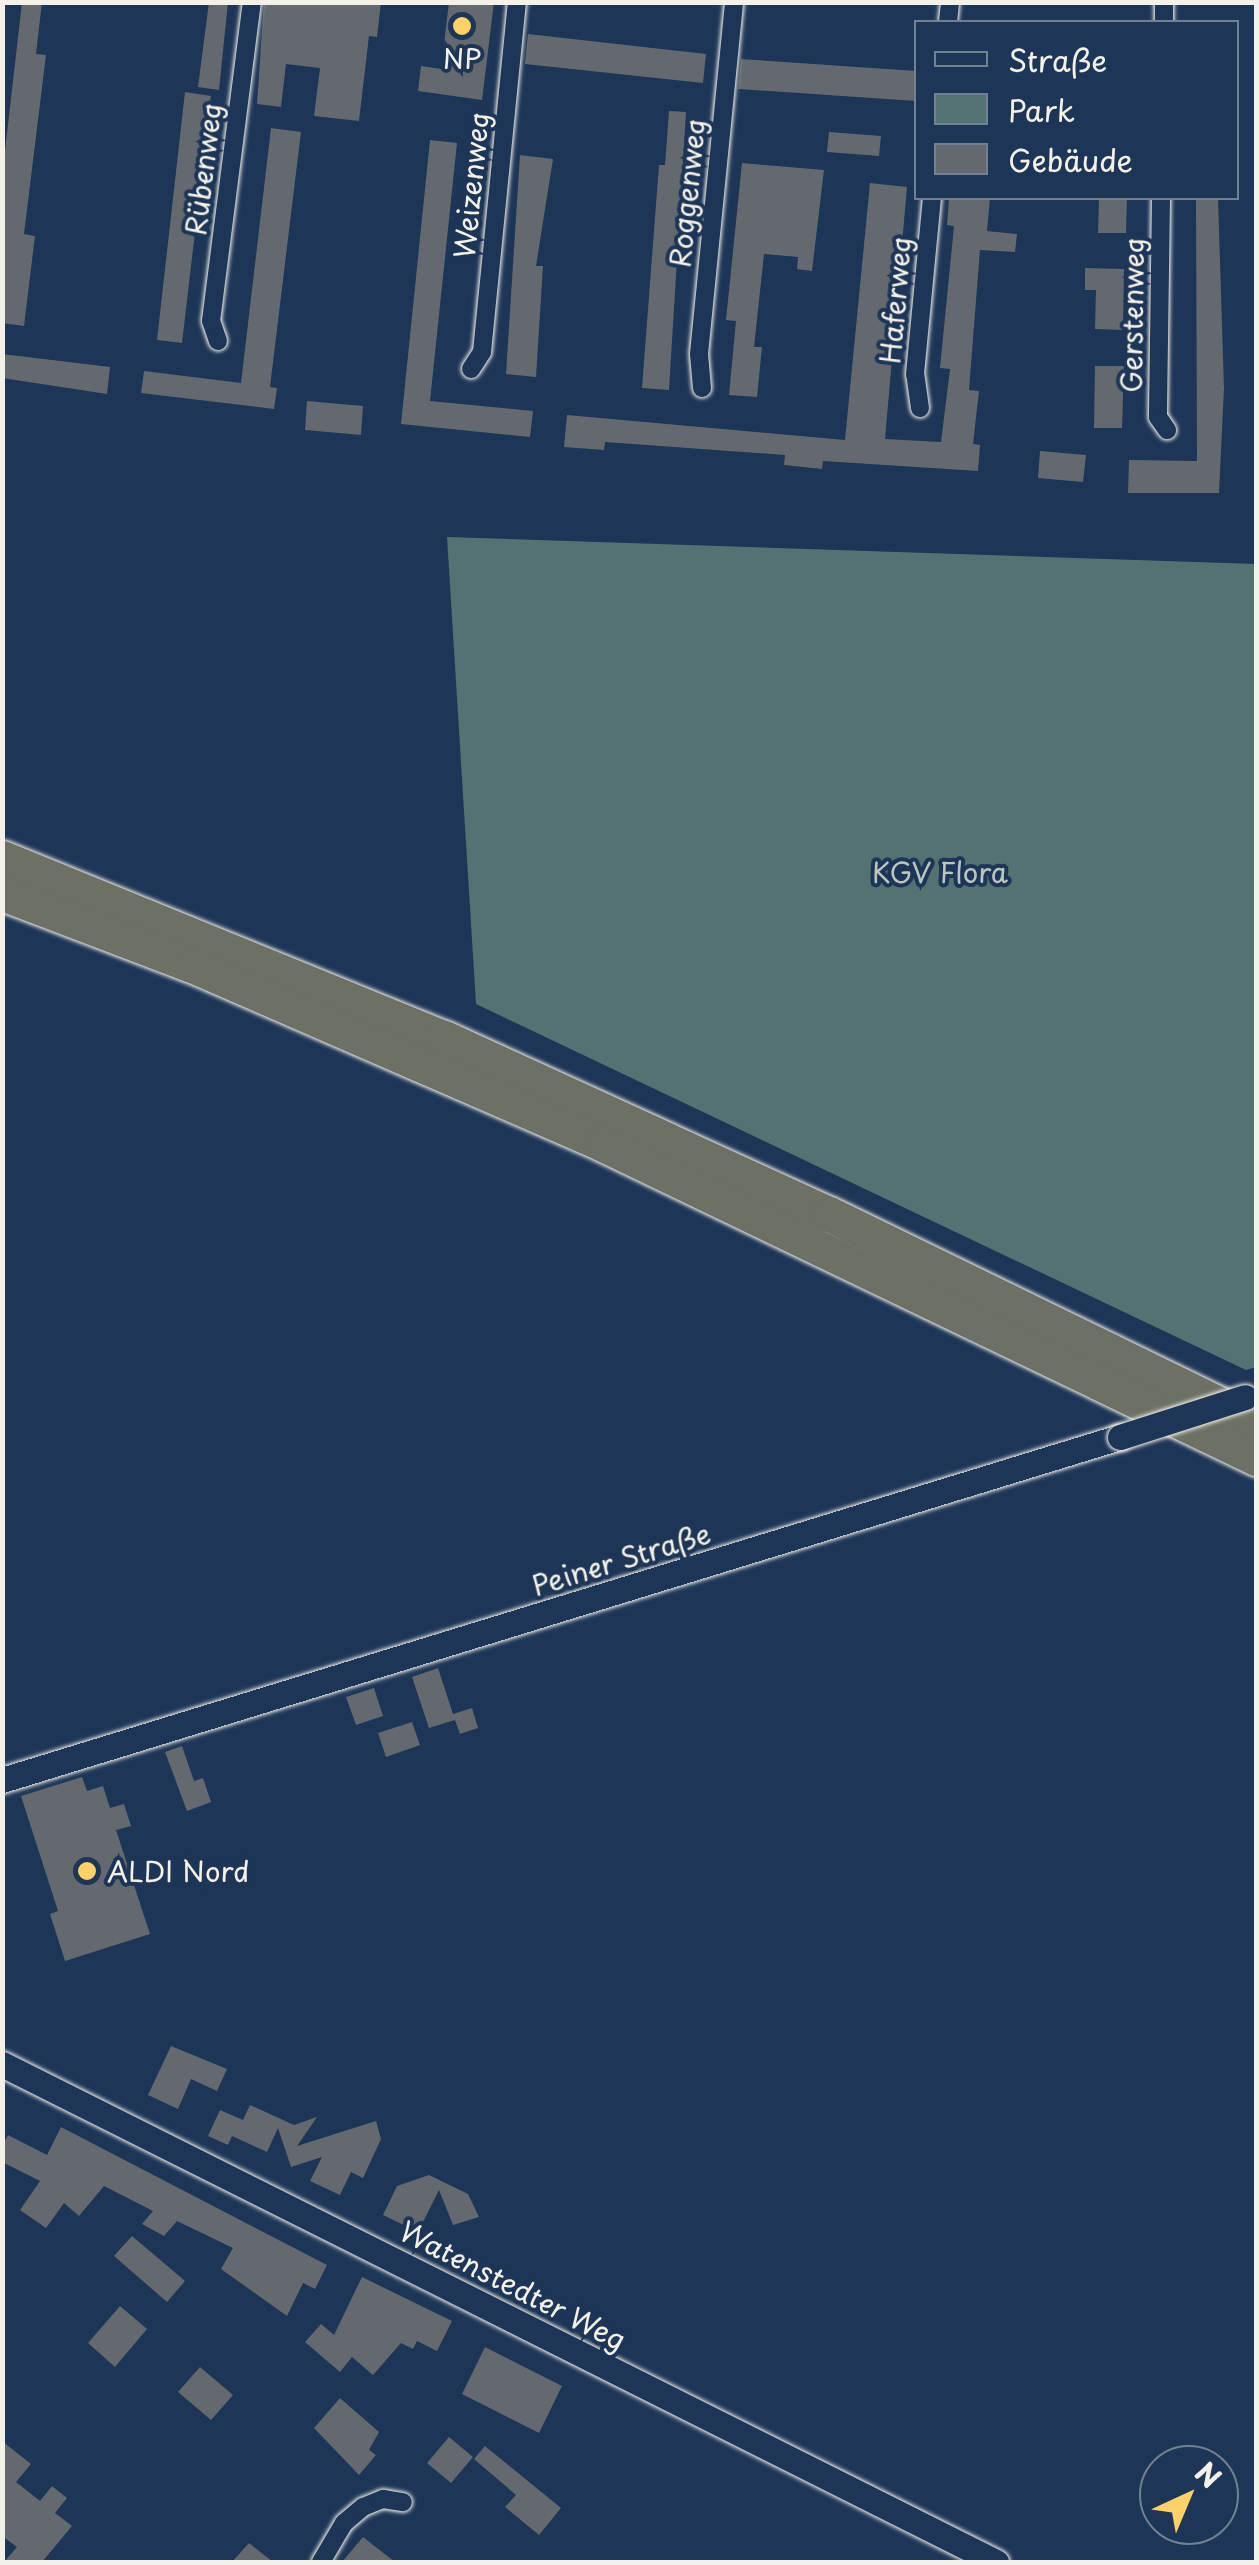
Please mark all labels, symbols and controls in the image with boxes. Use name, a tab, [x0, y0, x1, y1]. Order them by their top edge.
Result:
marker: NP	[451, 15, 473, 37]
legend	[914, 20, 1239, 200]
text: Straße	[1008, 37, 1107, 82]
place label: NP	[442, 41, 482, 75]
text: Park	[1008, 87, 1075, 132]
street label: Rübenweg	[178, 101, 228, 237]
street label: Weizenweg	[447, 110, 495, 260]
street label: Roggenweg	[662, 117, 712, 269]
text: Gebäude	[1008, 137, 1133, 182]
street label: Haferweg	[873, 235, 917, 365]
street label: Gerstenweg	[1114, 237, 1150, 393]
park label: KGV Flora	[871, 855, 1009, 889]
street label: Peiner Straße	[527, 1516, 715, 1602]
place label: ALDI Nord	[107, 1854, 253, 1888]
marker: ALDI Nord	[76, 1860, 98, 1882]
street label: Watenstedter Weg	[393, 2213, 633, 2357]
north arrow	[1139, 2445, 1239, 2545]
text: N	[1186, 2451, 1232, 2498]

